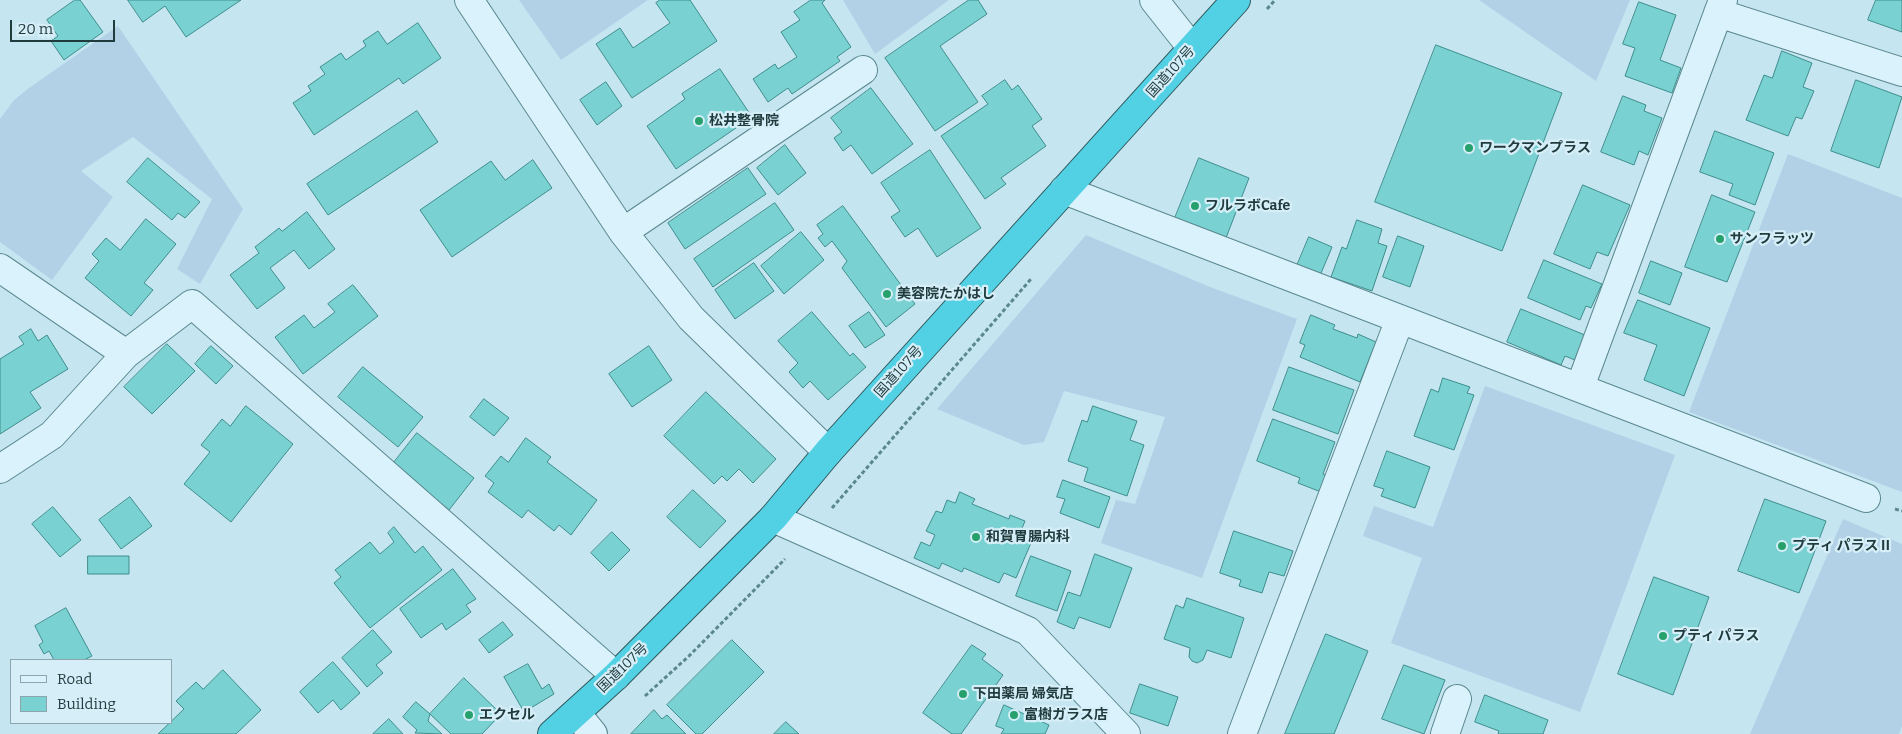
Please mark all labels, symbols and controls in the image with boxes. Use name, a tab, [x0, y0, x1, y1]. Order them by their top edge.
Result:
scale bar	[12, 10, 118, 42]
text: 20 m	[18, 20, 53, 38]
street label: 国道107号	[1143, 43, 1199, 101]
place label: 松井整骨院	[709, 113, 779, 129]
marker: 松井整骨院	[693, 115, 705, 127]
place label: ワークマンプラス	[1479, 140, 1591, 156]
marker: ワークマンプラス	[1463, 142, 1475, 154]
place label: フルラボCafe	[1205, 198, 1290, 214]
marker: フルラボCafe	[1189, 200, 1201, 212]
place label: サンフラッツ	[1730, 231, 1814, 247]
marker: サンフラッツ	[1714, 233, 1726, 245]
place label: 美容院たかはし	[897, 286, 995, 302]
marker: 美容院たかはし	[881, 288, 893, 300]
street label: 国道107号	[871, 343, 927, 401]
place label: 和賀胃腸内科	[986, 529, 1070, 545]
marker: 和賀胃腸内科	[970, 531, 982, 543]
place label: プティ パラスⅡ	[1792, 538, 1893, 554]
marker: プティ パラスⅡ	[1776, 540, 1788, 552]
place label: プティ パラス	[1673, 628, 1760, 644]
marker: プティ パラス	[1657, 630, 1669, 642]
street label: 国道107号	[594, 640, 652, 696]
legend	[10, 659, 172, 724]
text: Road	[57, 670, 92, 688]
place label: 下田薬局 婦気店	[973, 686, 1074, 702]
marker: 下田薬局 婦気店	[957, 688, 969, 700]
text: Building	[57, 695, 116, 713]
place label: エクセル	[479, 707, 535, 723]
place label: 富樹ガラス店	[1024, 707, 1108, 723]
marker: エクセル	[463, 709, 475, 721]
marker: 富樹ガラス店	[1008, 709, 1020, 721]

